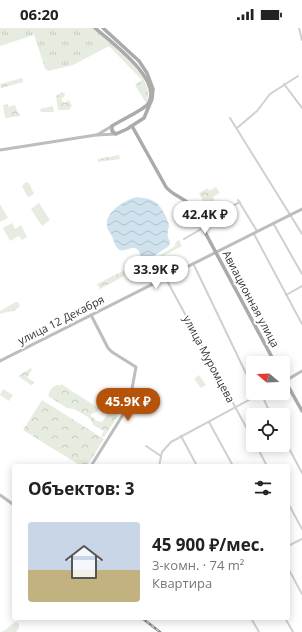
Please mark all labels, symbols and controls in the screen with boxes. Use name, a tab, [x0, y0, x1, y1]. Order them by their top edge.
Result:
text: 06:20	[20, 4, 59, 24]
pin: 42.4K ₽	[168, 201, 242, 235]
text: 42.4K ₽	[182, 205, 228, 223]
street label: Авиационная улица	[220, 248, 283, 350]
pin: 33.9K ₽	[119, 256, 193, 290]
text: 33.9K ₽	[133, 260, 179, 278]
street label: улица 12 Декабря	[15, 291, 106, 348]
street label: улица Муромцева	[180, 312, 239, 405]
north arrow	[246, 356, 290, 400]
map controls	[246, 356, 290, 452]
pin: 45.9K ₽	[91, 388, 165, 422]
text: 45.9K ₽	[105, 392, 151, 410]
button: locate	[246, 408, 290, 452]
text: Объектов: 3	[28, 477, 134, 500]
icon: filters	[252, 477, 274, 499]
text: 45 900 ₽/мес.	[152, 533, 264, 556]
icon: home	[60, 538, 108, 586]
text: 3-комн. · 74 m²	[152, 556, 244, 574]
text: Квартира	[152, 574, 212, 592]

